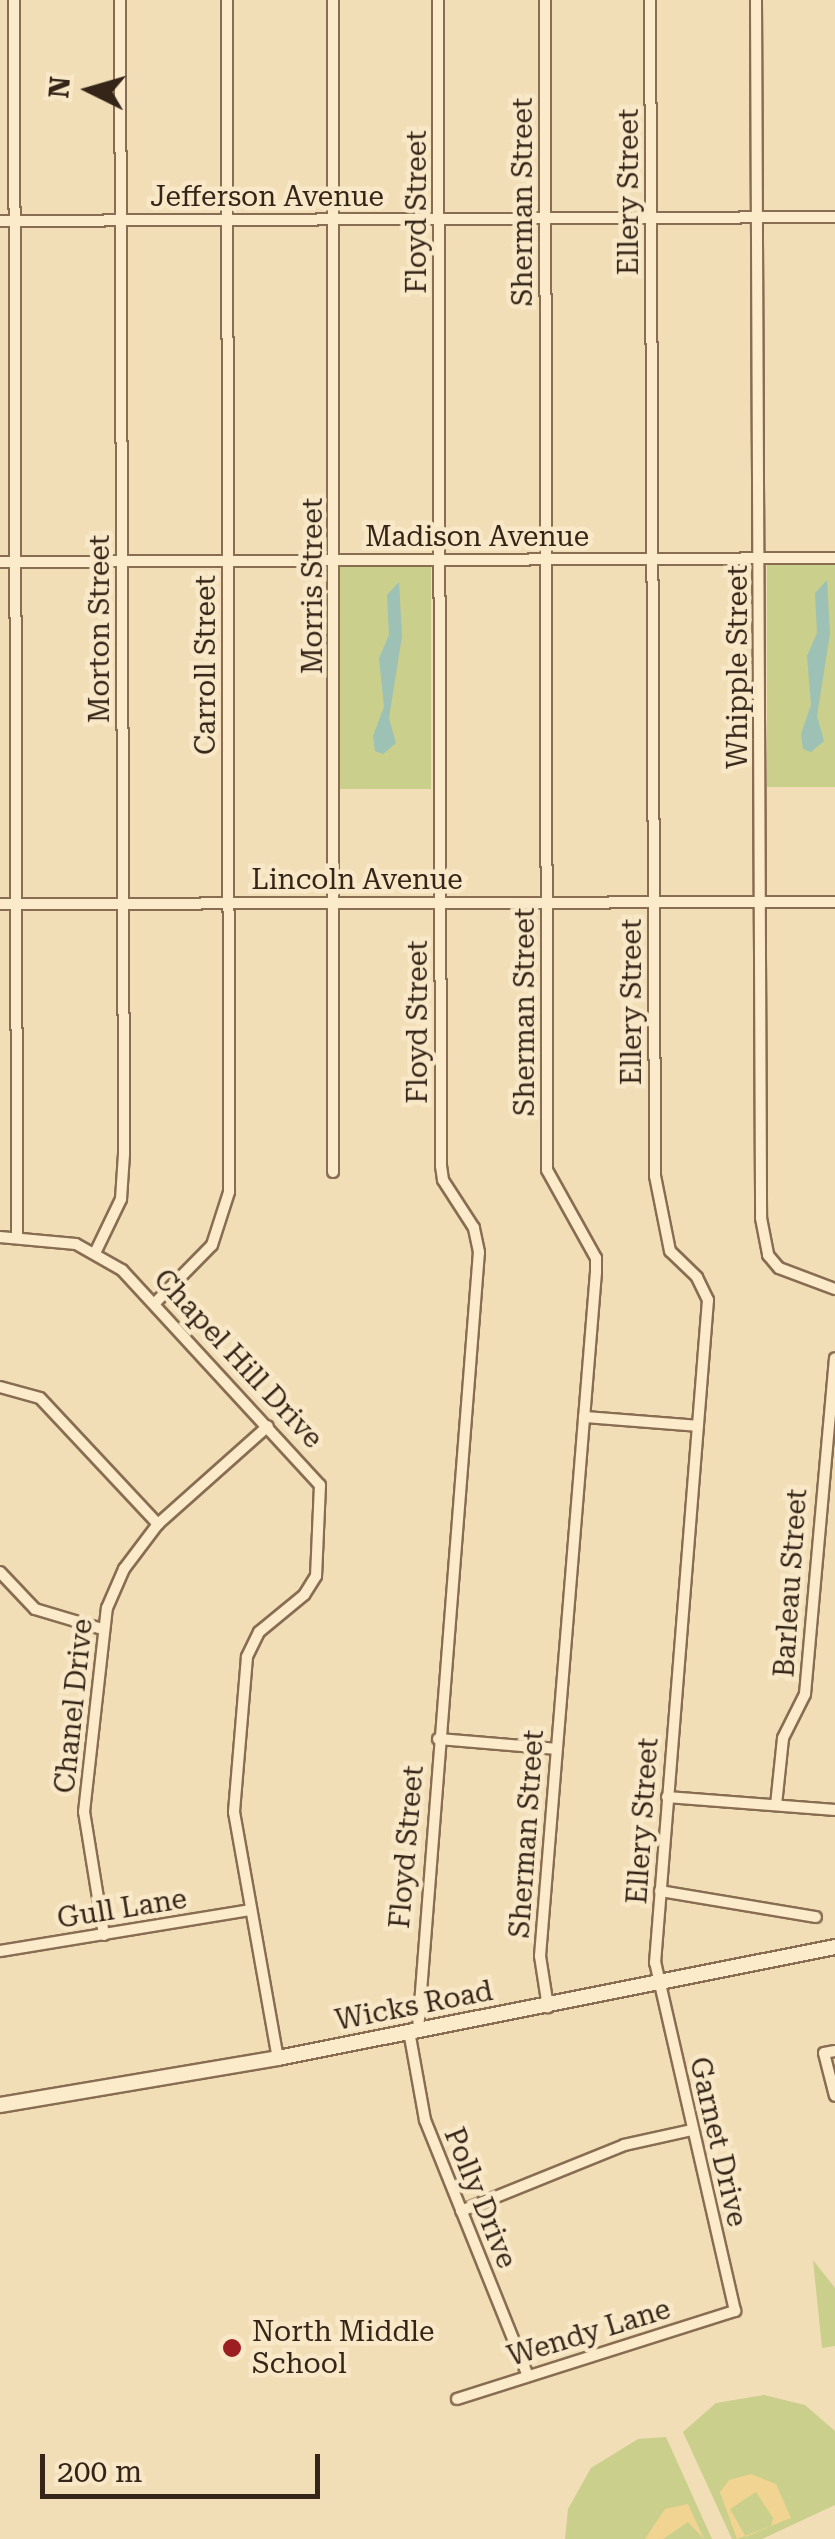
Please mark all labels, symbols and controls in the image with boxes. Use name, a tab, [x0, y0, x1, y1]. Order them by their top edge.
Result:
north arrow	[40, 40, 140, 140]
text: N	[42, 75, 77, 100]
street label: Sherman Street	[506, 98, 540, 306]
street label: Ellery Street	[612, 109, 646, 275]
street label: Floyd Street	[400, 130, 434, 294]
street label: Jefferson Avenue	[150, 180, 384, 214]
street label: Morris Street	[296, 498, 330, 674]
street label: Madison Avenue	[365, 520, 589, 554]
street label: Morton Street	[83, 535, 117, 723]
street label: Whipple Street	[721, 565, 755, 769]
street label: Carroll Street	[189, 575, 223, 755]
street label: Lincoln Avenue	[251, 863, 463, 897]
street label: Sherman Street	[508, 908, 542, 1116]
street label: Ellery Street	[615, 919, 649, 1085]
street label: Floyd Street	[401, 940, 435, 1104]
street label: Chapel Hill Drive	[147, 1263, 329, 1455]
street label: Barleau Street	[768, 1488, 814, 1678]
street label: Chanel Drive	[48, 1617, 100, 1795]
street label: Sherman Street	[503, 1729, 551, 1939]
street label: Ellery Street	[620, 1737, 666, 1905]
street label: Floyd Street	[383, 1764, 431, 1930]
street label: Gull Lane	[55, 1882, 189, 1936]
street label: Wicks Road	[332, 1974, 496, 2038]
street label: Garnet Drive	[682, 2054, 754, 2230]
street label: Polly Drive	[437, 2123, 523, 2273]
street label: Wendy Lane	[504, 2292, 674, 2374]
place label: North Middle School	[252, 2315, 434, 2381]
marker: North Middle School	[221, 2337, 243, 2359]
scale bar	[45, 2434, 325, 2496]
text: 200 m	[57, 2454, 142, 2489]

